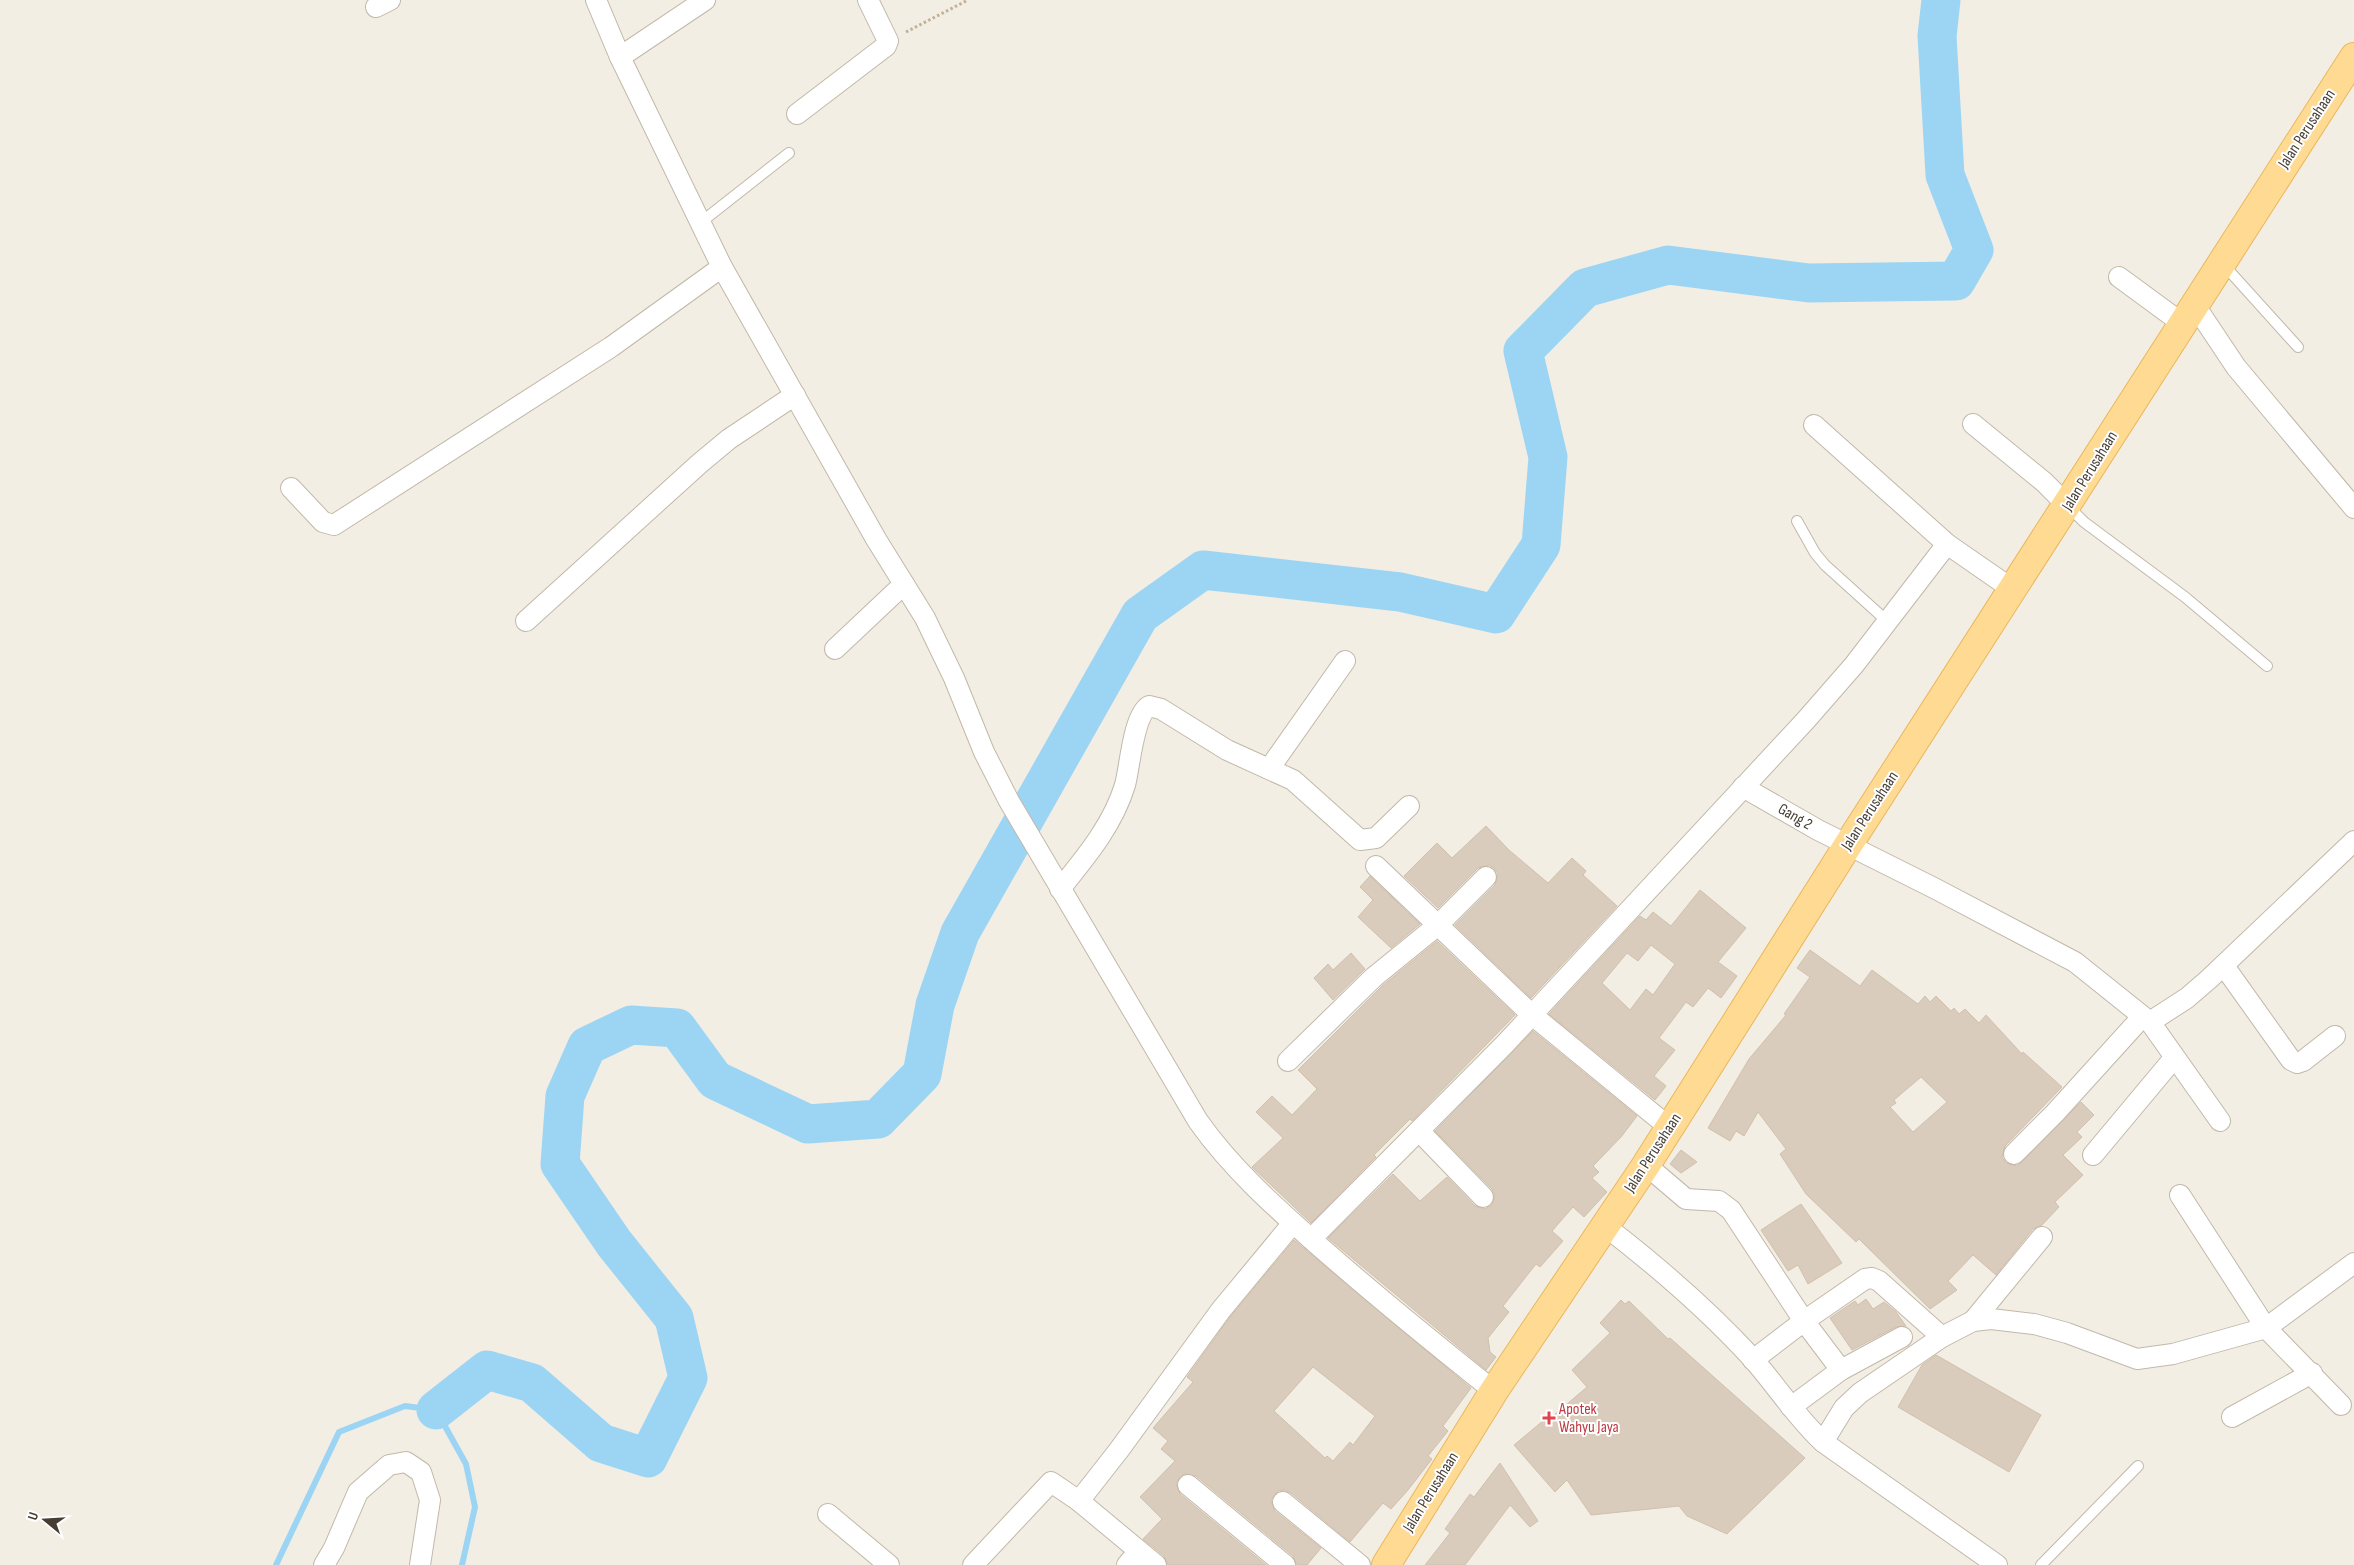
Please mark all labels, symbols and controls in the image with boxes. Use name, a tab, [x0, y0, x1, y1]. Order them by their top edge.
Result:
street label: Jalan Perusahaan	[2274, 86, 2340, 173]
street label: Jalan Perusahaan	[2057, 428, 2122, 515]
street label: Jalan Perusahaan	[1837, 768, 1903, 855]
street label: Gang 2	[1774, 800, 1816, 834]
street label: Jalan Perusahaan	[1620, 1110, 1686, 1197]
place label: Apotek Wahyu Jaya	[1558, 1400, 1619, 1437]
marker: Apotek Wahyu Jaya	[1543, 1412, 1555, 1424]
street label: Jalan Perusahaan	[1398, 1449, 1463, 1536]
north arrow	[20, 1495, 70, 1545]
text: U	[24, 1510, 42, 1522]

